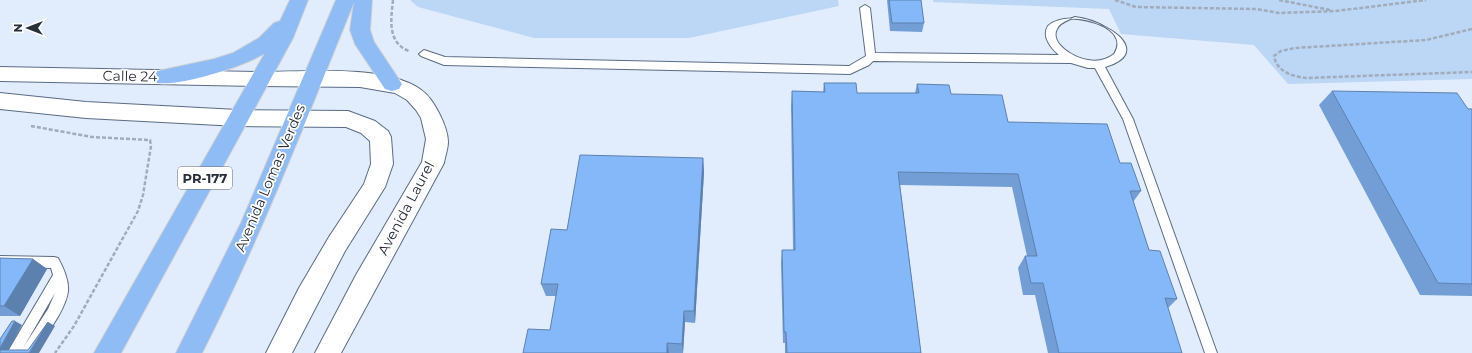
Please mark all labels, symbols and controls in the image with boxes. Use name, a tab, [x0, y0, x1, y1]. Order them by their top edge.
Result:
north arrow	[8, 8, 48, 48]
text: N	[11, 24, 25, 32]
street label: Calle 24	[103, 67, 158, 85]
street label: Avenida Lomas Verdes	[231, 101, 309, 254]
street label: Avenida Laurel	[374, 158, 438, 258]
road number: PR-177	[178, 167, 232, 189]

